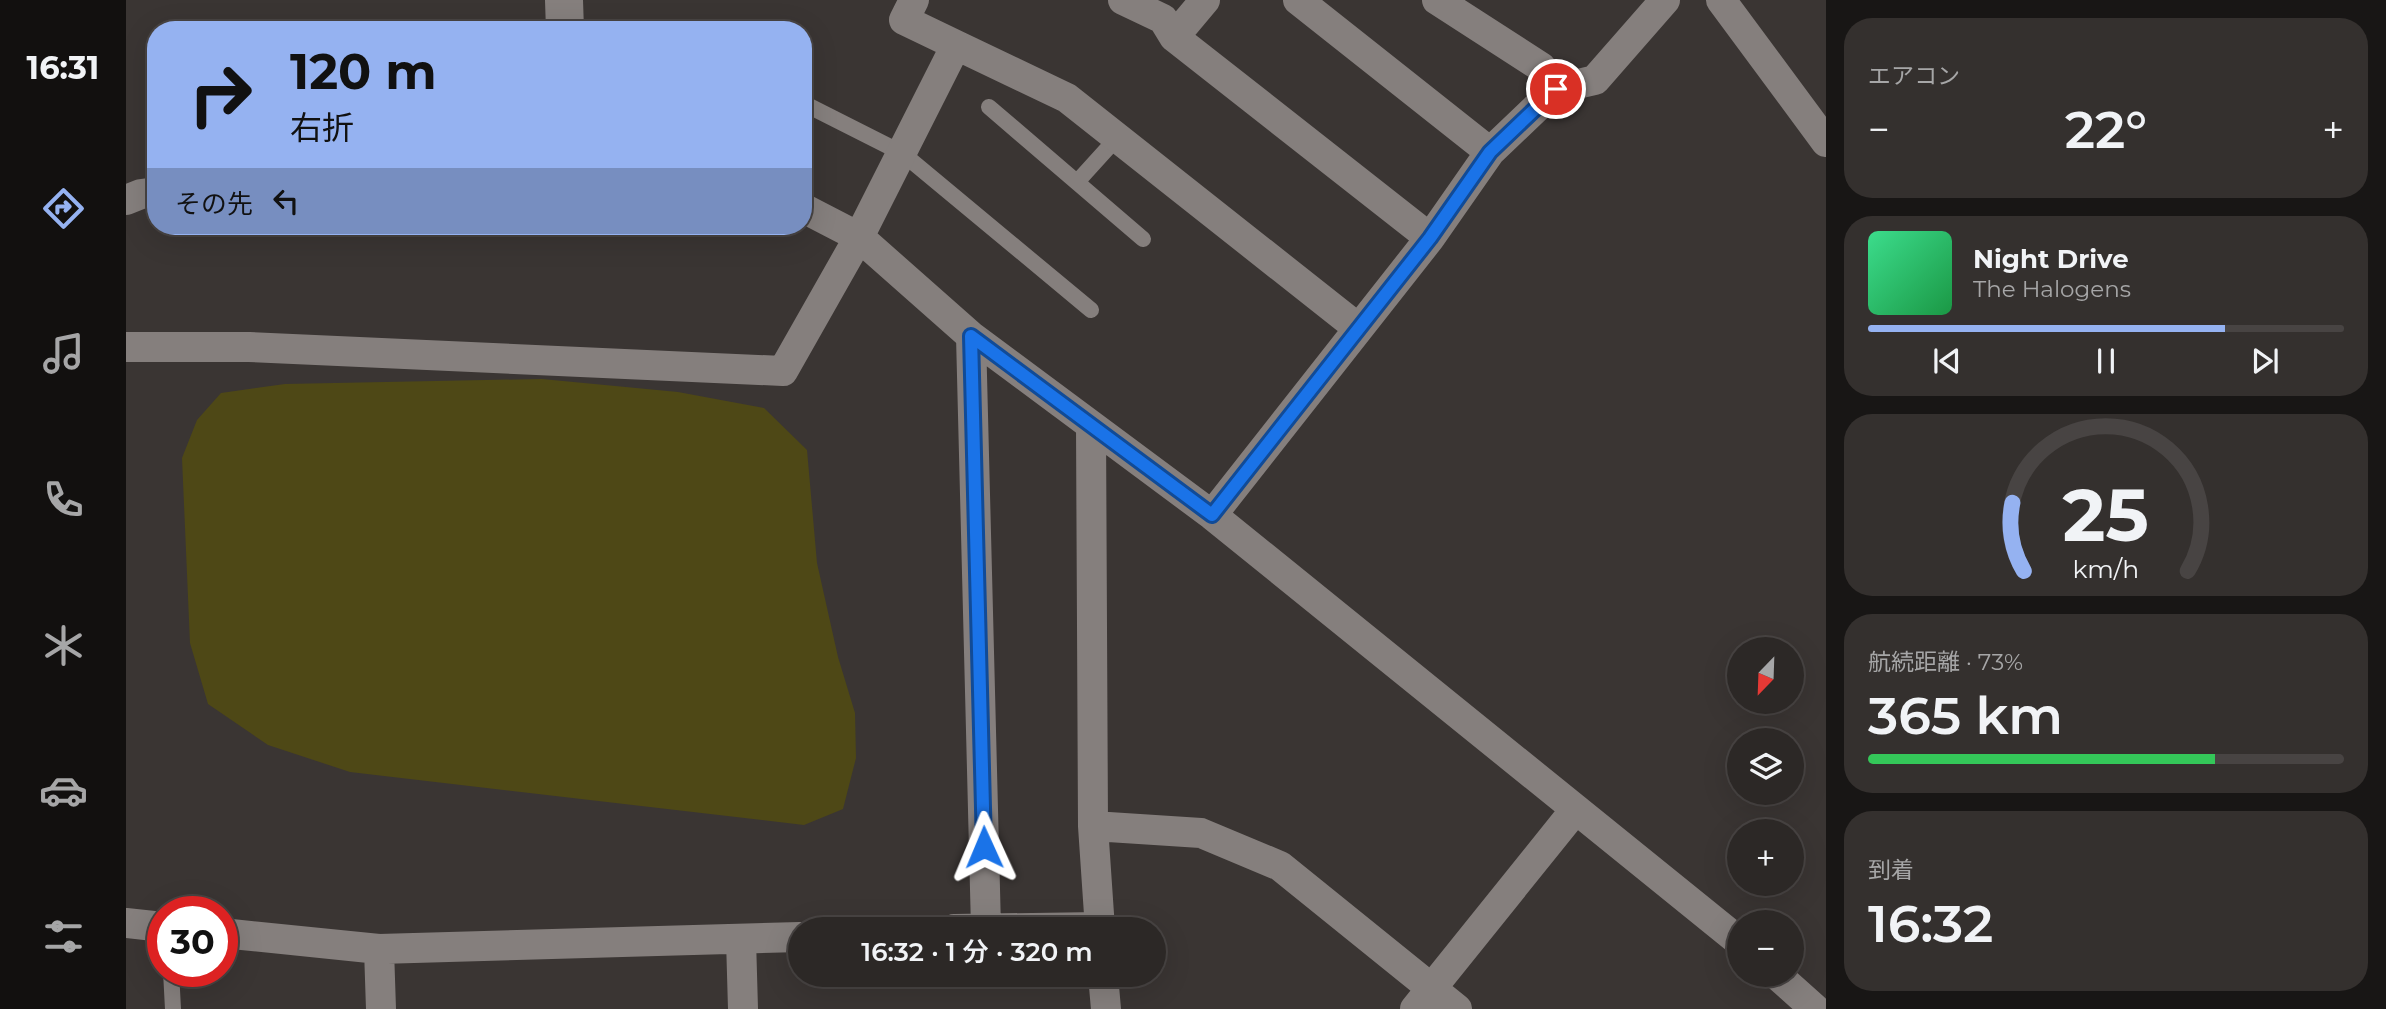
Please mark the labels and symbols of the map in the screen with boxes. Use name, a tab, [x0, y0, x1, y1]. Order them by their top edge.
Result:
pin	[1526, 59, 1586, 119]
north arrow	[1727, 637, 1804, 714]
position arrow	[947, 810, 1021, 884]
speed limit sign: 30	[147, 896, 238, 987]

